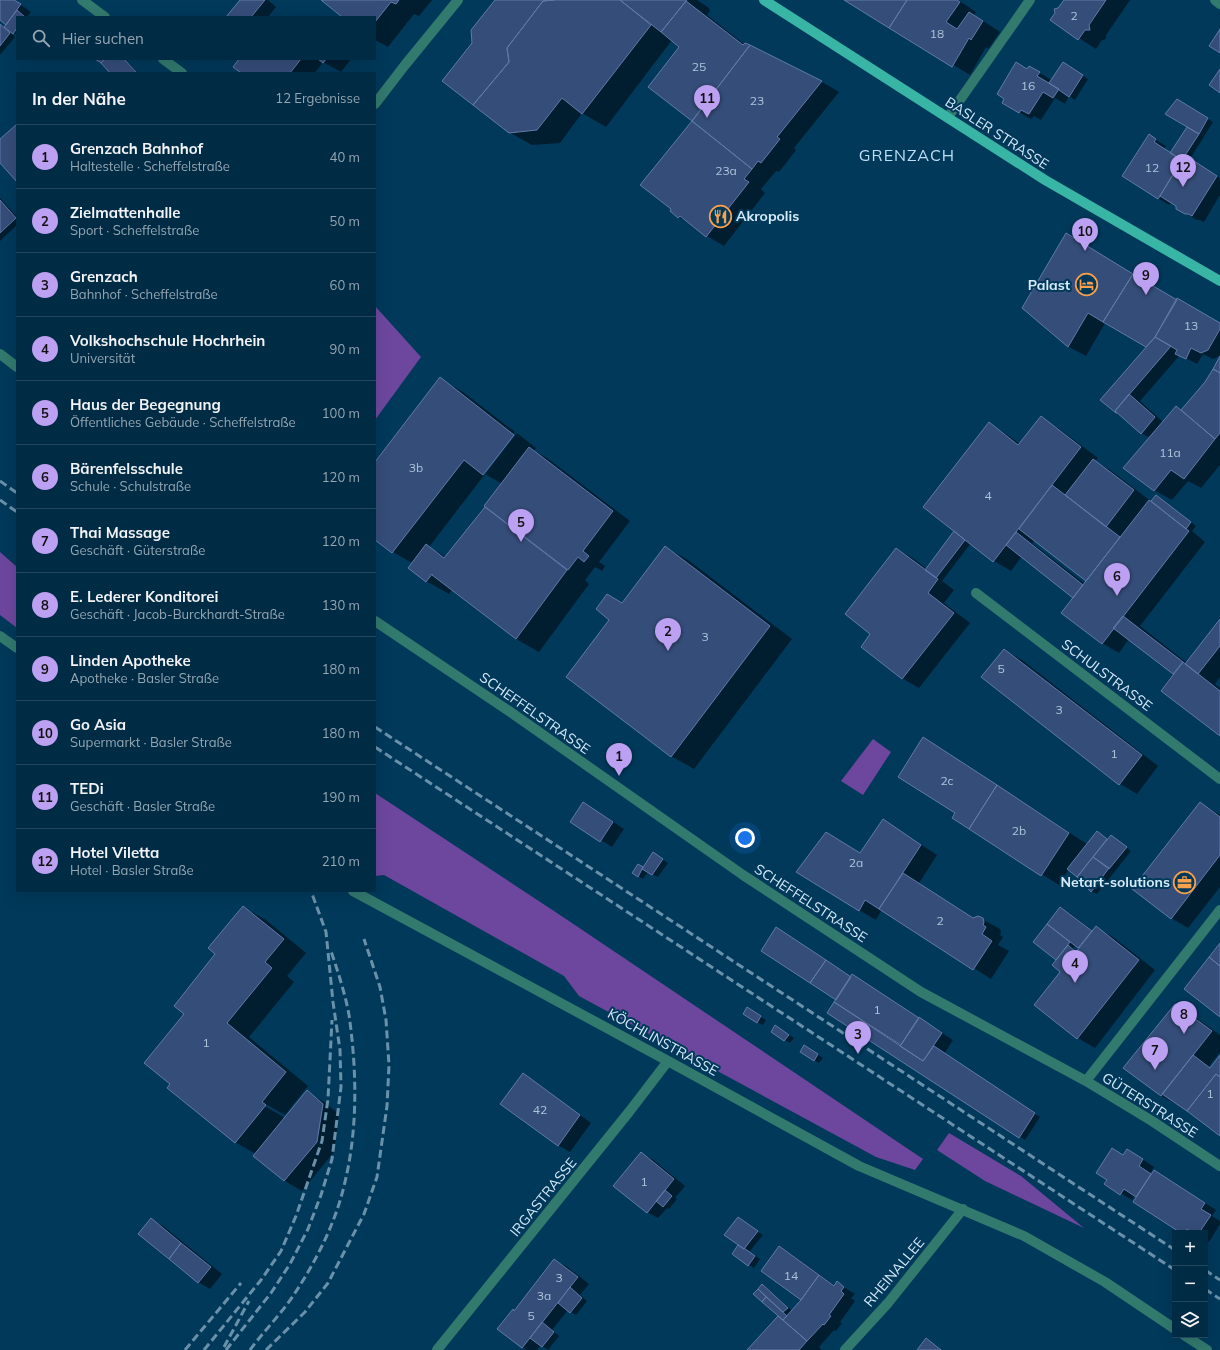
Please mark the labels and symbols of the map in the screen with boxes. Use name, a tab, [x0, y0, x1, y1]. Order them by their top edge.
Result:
house number: 2	[1070, 8, 1078, 23]
house number: 18	[930, 26, 944, 41]
house number: 25	[692, 59, 706, 74]
house number: 16	[1021, 78, 1035, 93]
pin: 11	[694, 85, 720, 118]
house number: 23	[750, 93, 764, 108]
street label: BASLER STRASSE	[942, 93, 1052, 173]
district label: GRENZACH	[859, 145, 955, 165]
pin: 12	[1170, 154, 1196, 187]
house number: 12	[1145, 160, 1159, 175]
house number: 23a	[715, 163, 737, 178]
restaurant icon: Akropolis	[708, 203, 734, 229]
place label: Akropolis	[736, 207, 799, 225]
pin: 10	[1072, 218, 1098, 251]
pin: 9	[1133, 262, 1159, 295]
hotel icon: Palast	[1073, 272, 1099, 298]
place label: Palast	[1028, 276, 1071, 294]
house number: 13	[1184, 318, 1198, 333]
house number: 11a	[1159, 445, 1181, 460]
house number: 3b	[409, 460, 423, 475]
house number: 4	[984, 488, 992, 503]
pin: 5	[508, 509, 534, 542]
pin: 6	[1104, 563, 1130, 596]
pin: 2	[655, 618, 681, 651]
house number: 3	[701, 629, 709, 644]
street label: SCHULSTRASSE	[1058, 635, 1156, 715]
house number: 5	[997, 661, 1005, 676]
street label: SCHEFFELSTRASSE	[476, 668, 594, 758]
house number: 3	[1055, 702, 1063, 717]
pin: 1	[606, 743, 632, 776]
house number: 1	[1110, 746, 1118, 761]
house number: 2c	[940, 773, 954, 788]
house number: 2b	[1012, 823, 1026, 838]
your location	[735, 828, 755, 848]
house number: 2a	[849, 855, 863, 870]
street label: SCHEFFELSTRASSE	[751, 860, 871, 946]
office icon: Netart-solutions	[1172, 869, 1198, 895]
place label: Netart-solutions	[1060, 873, 1170, 891]
house number: 2	[936, 913, 944, 928]
pin: 4	[1062, 950, 1088, 983]
pin: 8	[1171, 1001, 1197, 1034]
house number: 1	[873, 1002, 881, 1017]
street label: KÖCHLINSTRASSE	[605, 1004, 721, 1080]
pin: 3	[845, 1021, 871, 1054]
house number: 1	[202, 1035, 210, 1050]
pin: 7	[1142, 1037, 1168, 1070]
street label: GÜTERSTRASSE	[1099, 1068, 1201, 1142]
house number: 1	[1206, 1086, 1214, 1101]
house number: 42	[533, 1102, 547, 1117]
street label: IRGASTRASSE	[506, 1154, 580, 1240]
house number: 1	[640, 1174, 648, 1189]
street label: RHEINALLEE	[860, 1234, 928, 1310]
house number: 14	[784, 1268, 798, 1283]
house number: 3	[555, 1270, 563, 1285]
house number: 3a	[537, 1288, 551, 1303]
house number: 5	[527, 1308, 535, 1323]

